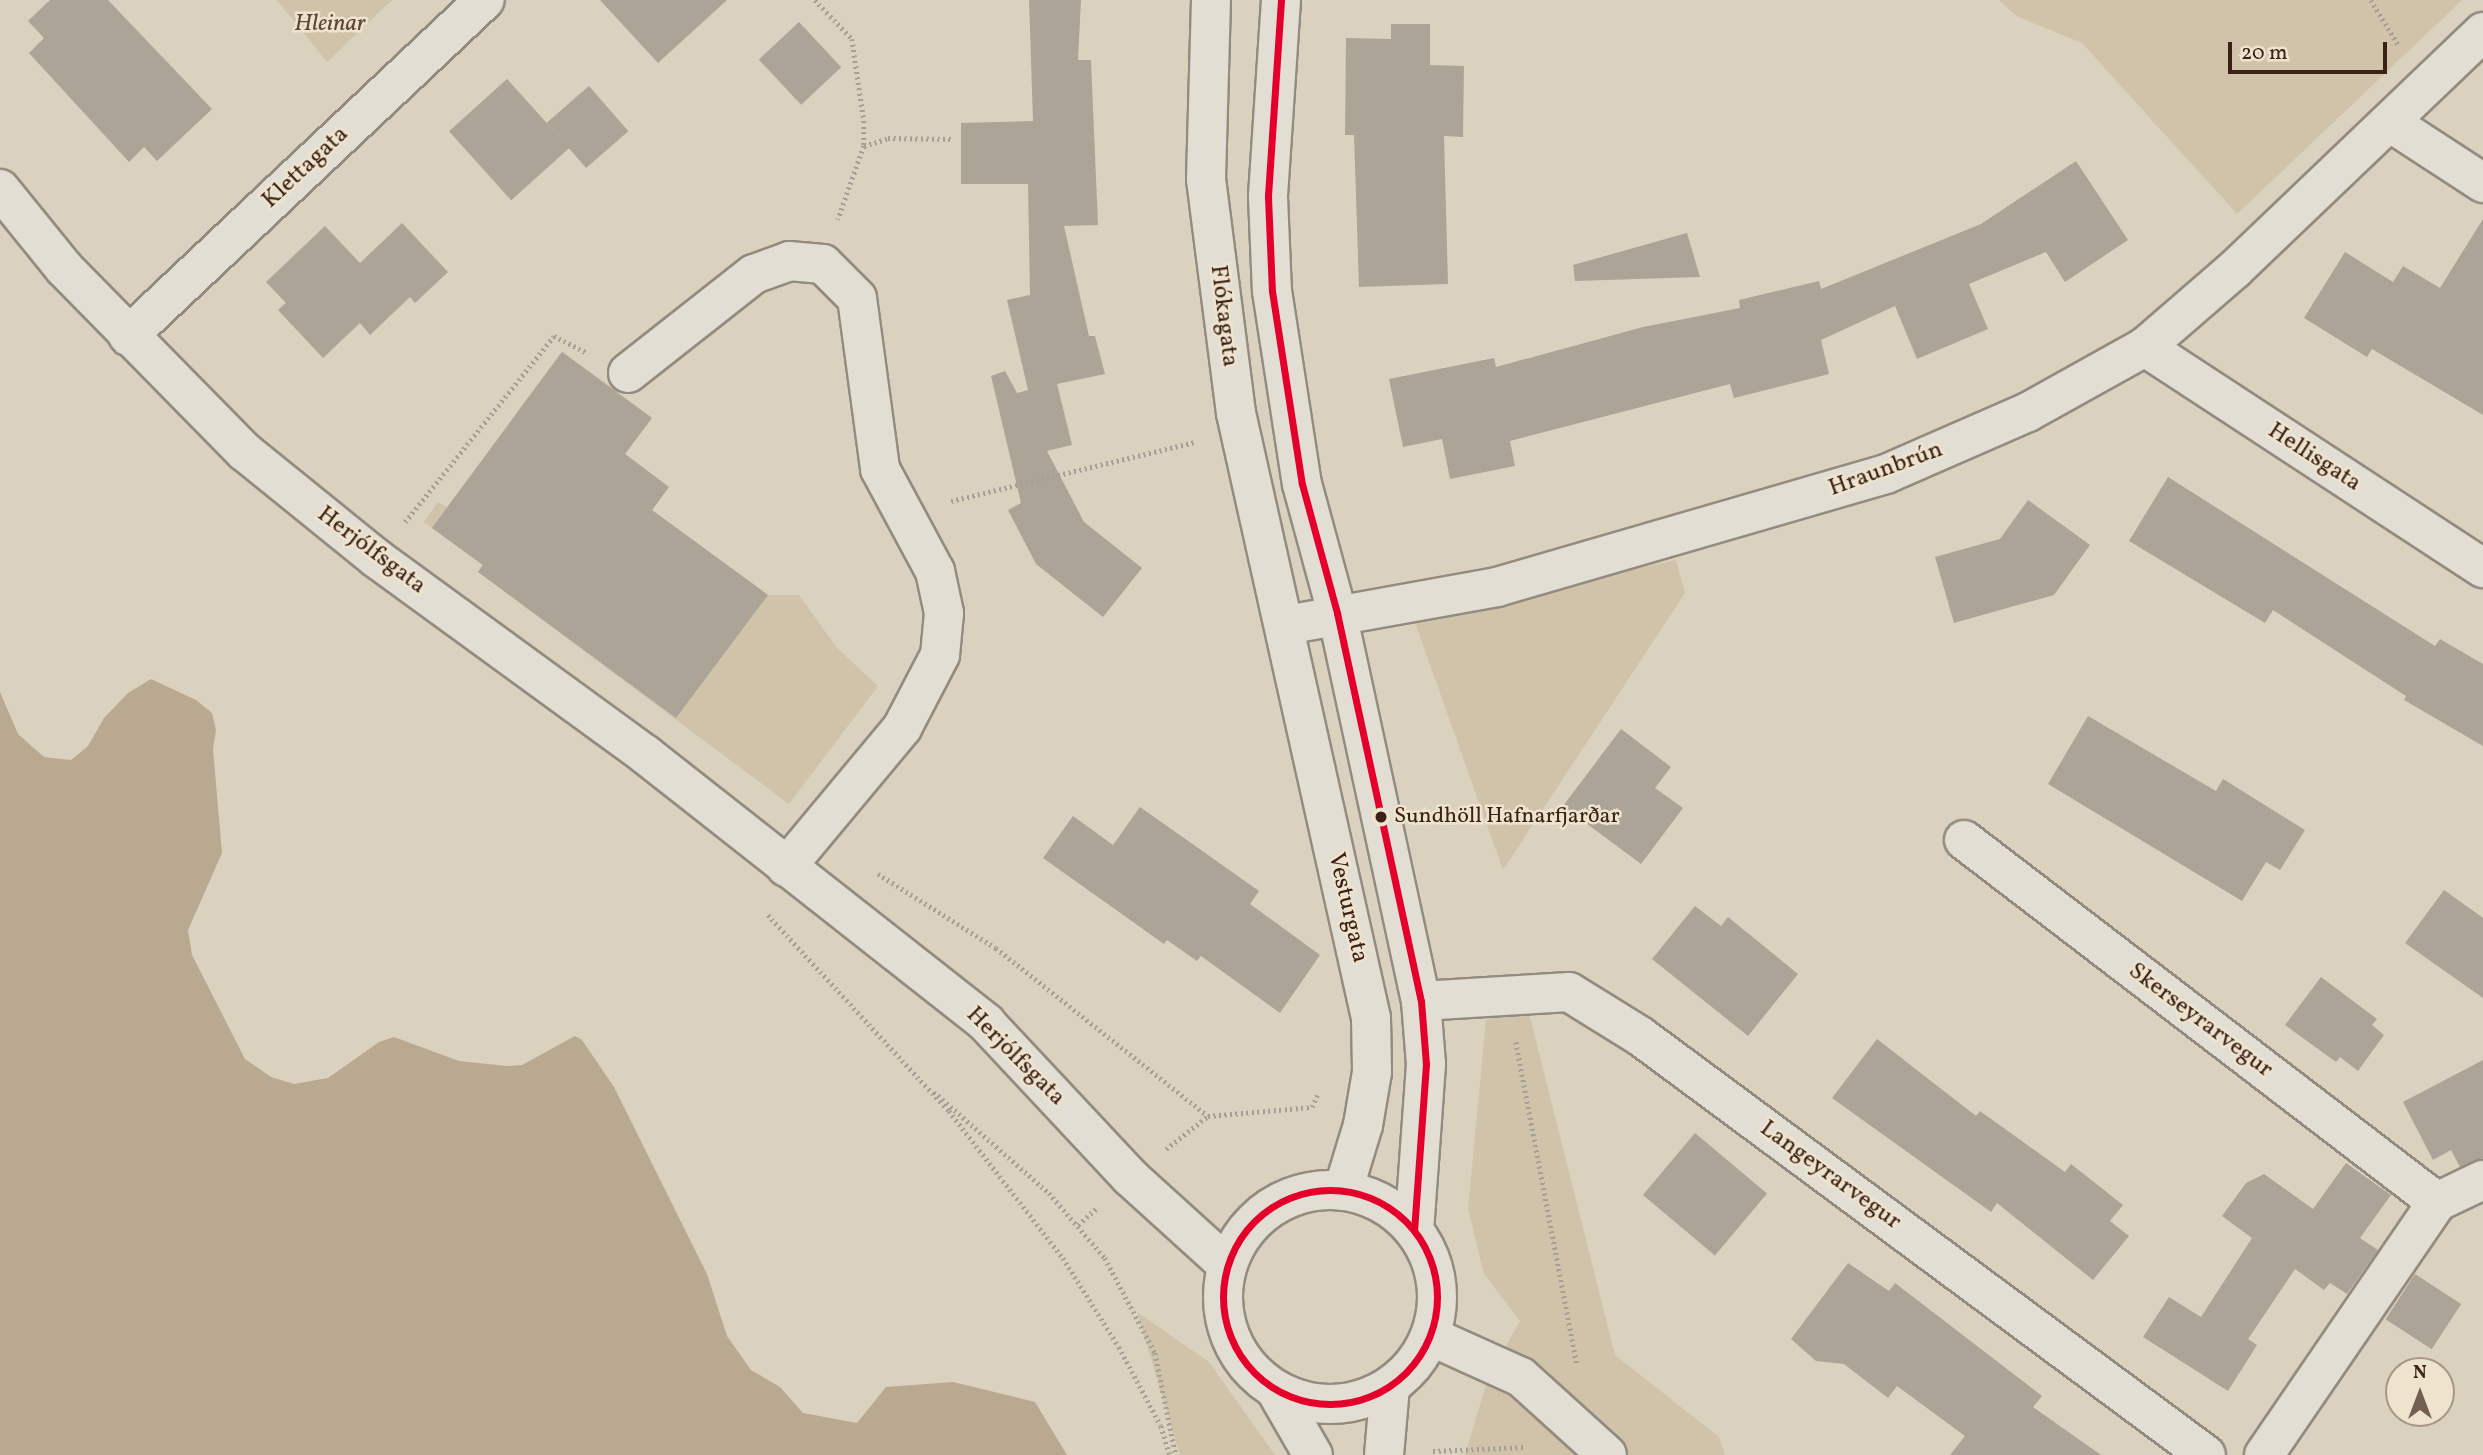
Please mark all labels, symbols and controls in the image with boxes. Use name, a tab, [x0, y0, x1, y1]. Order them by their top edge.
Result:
park label: Hleinar	[294, 11, 366, 39]
scale bar	[2231, 28, 2390, 72]
text: 20 m	[2241, 39, 2287, 68]
street label: Klettagata	[257, 121, 355, 215]
street label: Flókagata	[1202, 263, 1244, 369]
street label: Hellisgata	[2262, 417, 2366, 499]
street label: Hraunbrún	[1825, 436, 1947, 504]
street label: Herjólfsgata	[311, 501, 431, 601]
place label: Sundhöll Hafnarfjarðar	[1394, 804, 1620, 830]
marker: Sundhöll Hafnarfjarðar	[1374, 810, 1388, 824]
street label: Vesturgata	[1320, 850, 1374, 966]
street label: Skerseyrarvegur	[2122, 957, 2278, 1085]
street label: Herjólfsgata	[959, 1001, 1071, 1113]
street label: Langeyrarvegur	[1754, 1115, 1906, 1237]
north arrow	[2385, 1357, 2455, 1427]
text: N	[2413, 1360, 2427, 1386]

